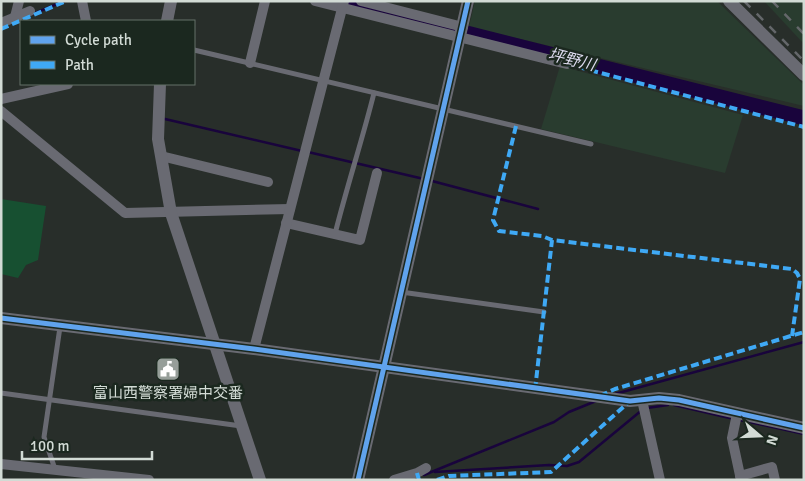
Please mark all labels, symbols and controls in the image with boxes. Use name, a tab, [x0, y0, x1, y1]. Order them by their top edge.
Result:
legend	[20, 20, 195, 85]
text: Cycle path	[65, 31, 132, 49]
water label: 坪野川	[546, 44, 599, 76]
text: Path	[65, 56, 94, 74]
public building icon: 富山西警察署婦中交番	[155, 356, 181, 382]
place label: 富山西警察署婦中交番	[93, 384, 243, 402]
north arrow	[735, 411, 785, 461]
scale bar	[22, 428, 152, 460]
text: N	[762, 433, 781, 447]
text: 100 m	[30, 437, 70, 455]

